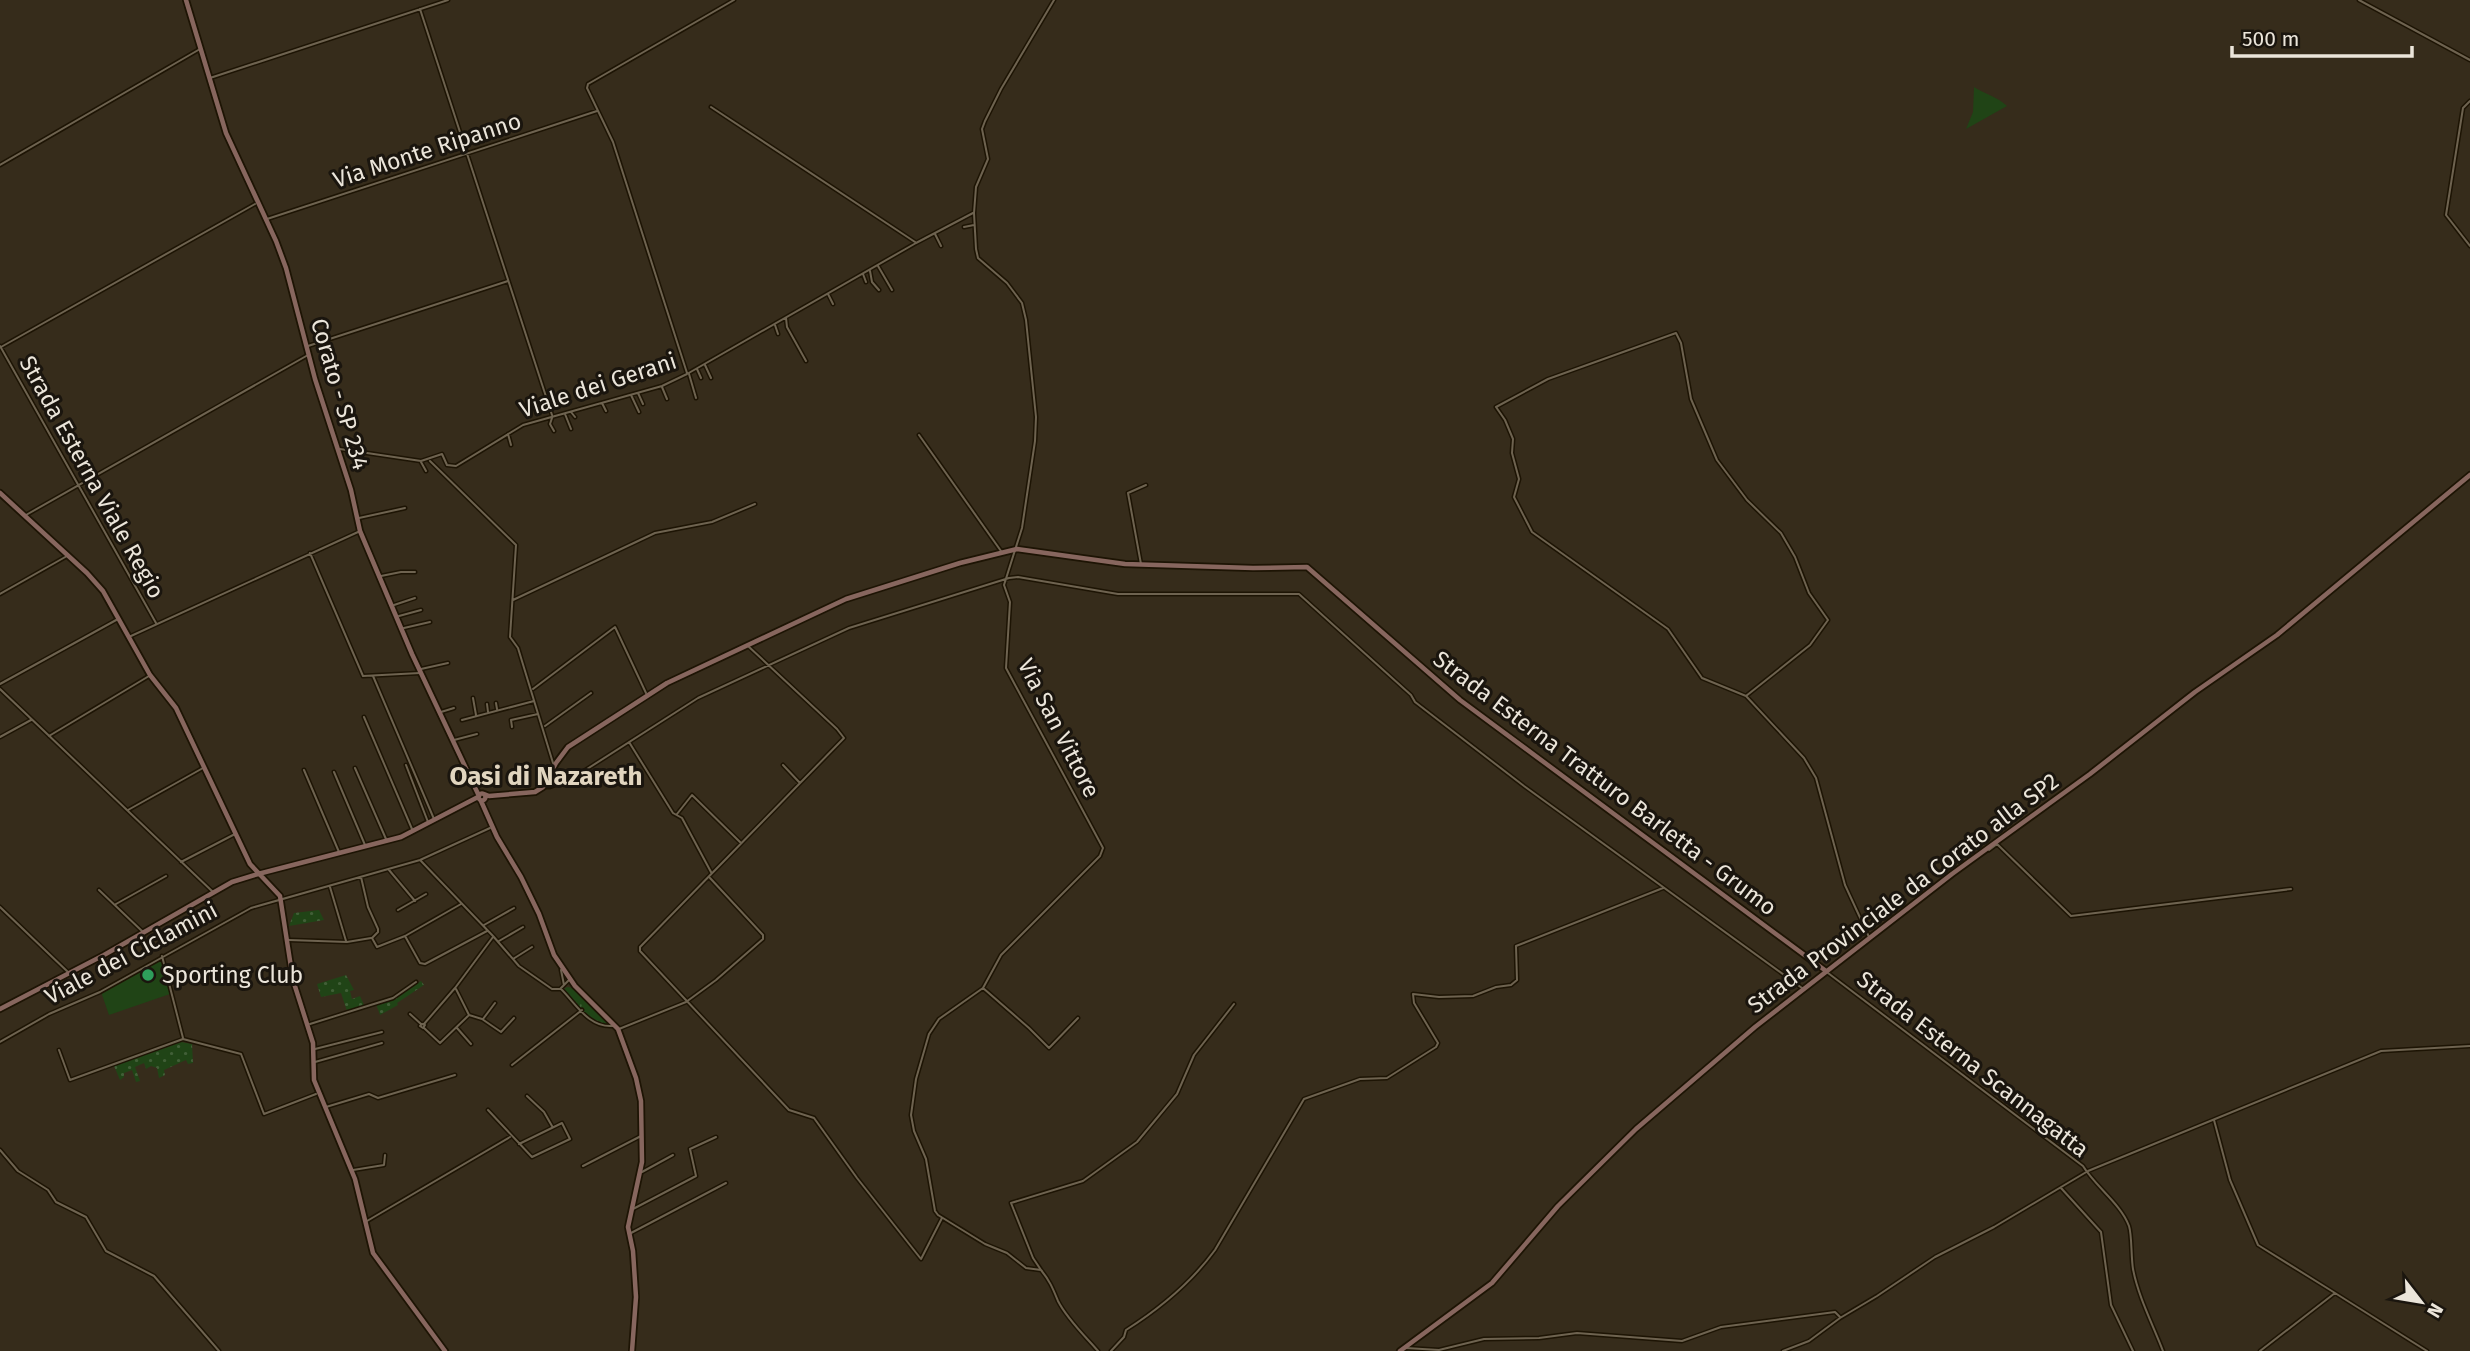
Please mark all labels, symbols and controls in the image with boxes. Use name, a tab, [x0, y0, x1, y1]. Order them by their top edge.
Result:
scale bar	[2232, 14, 2412, 58]
text: 500 m	[2242, 26, 2300, 52]
street label: Via Monte Ripanno	[329, 106, 525, 194]
street label: Corato - SP 234	[305, 315, 375, 473]
street label: Viale dei Gerani	[516, 346, 680, 424]
street label: Strada Esterna Viale Regio	[14, 351, 170, 603]
street label: Strada Esterna Tratturo Barletta - Grumo	[1428, 645, 1782, 921]
street label: Via San Vittore	[1012, 654, 1106, 802]
district label: Oasi di Nazareth	[449, 761, 643, 792]
street label: Strada Provinciale da Corato alla SP2	[1742, 767, 2064, 1019]
street label: Viale dei Ciclamini	[40, 896, 222, 1010]
place label: Sporting Club	[162, 961, 303, 989]
street label: Strada Esterna Scannagatta	[1852, 965, 2094, 1163]
marker: Sporting Club	[140, 967, 156, 983]
north arrow	[2386, 1267, 2456, 1337]
text: N	[2422, 1299, 2448, 1322]

